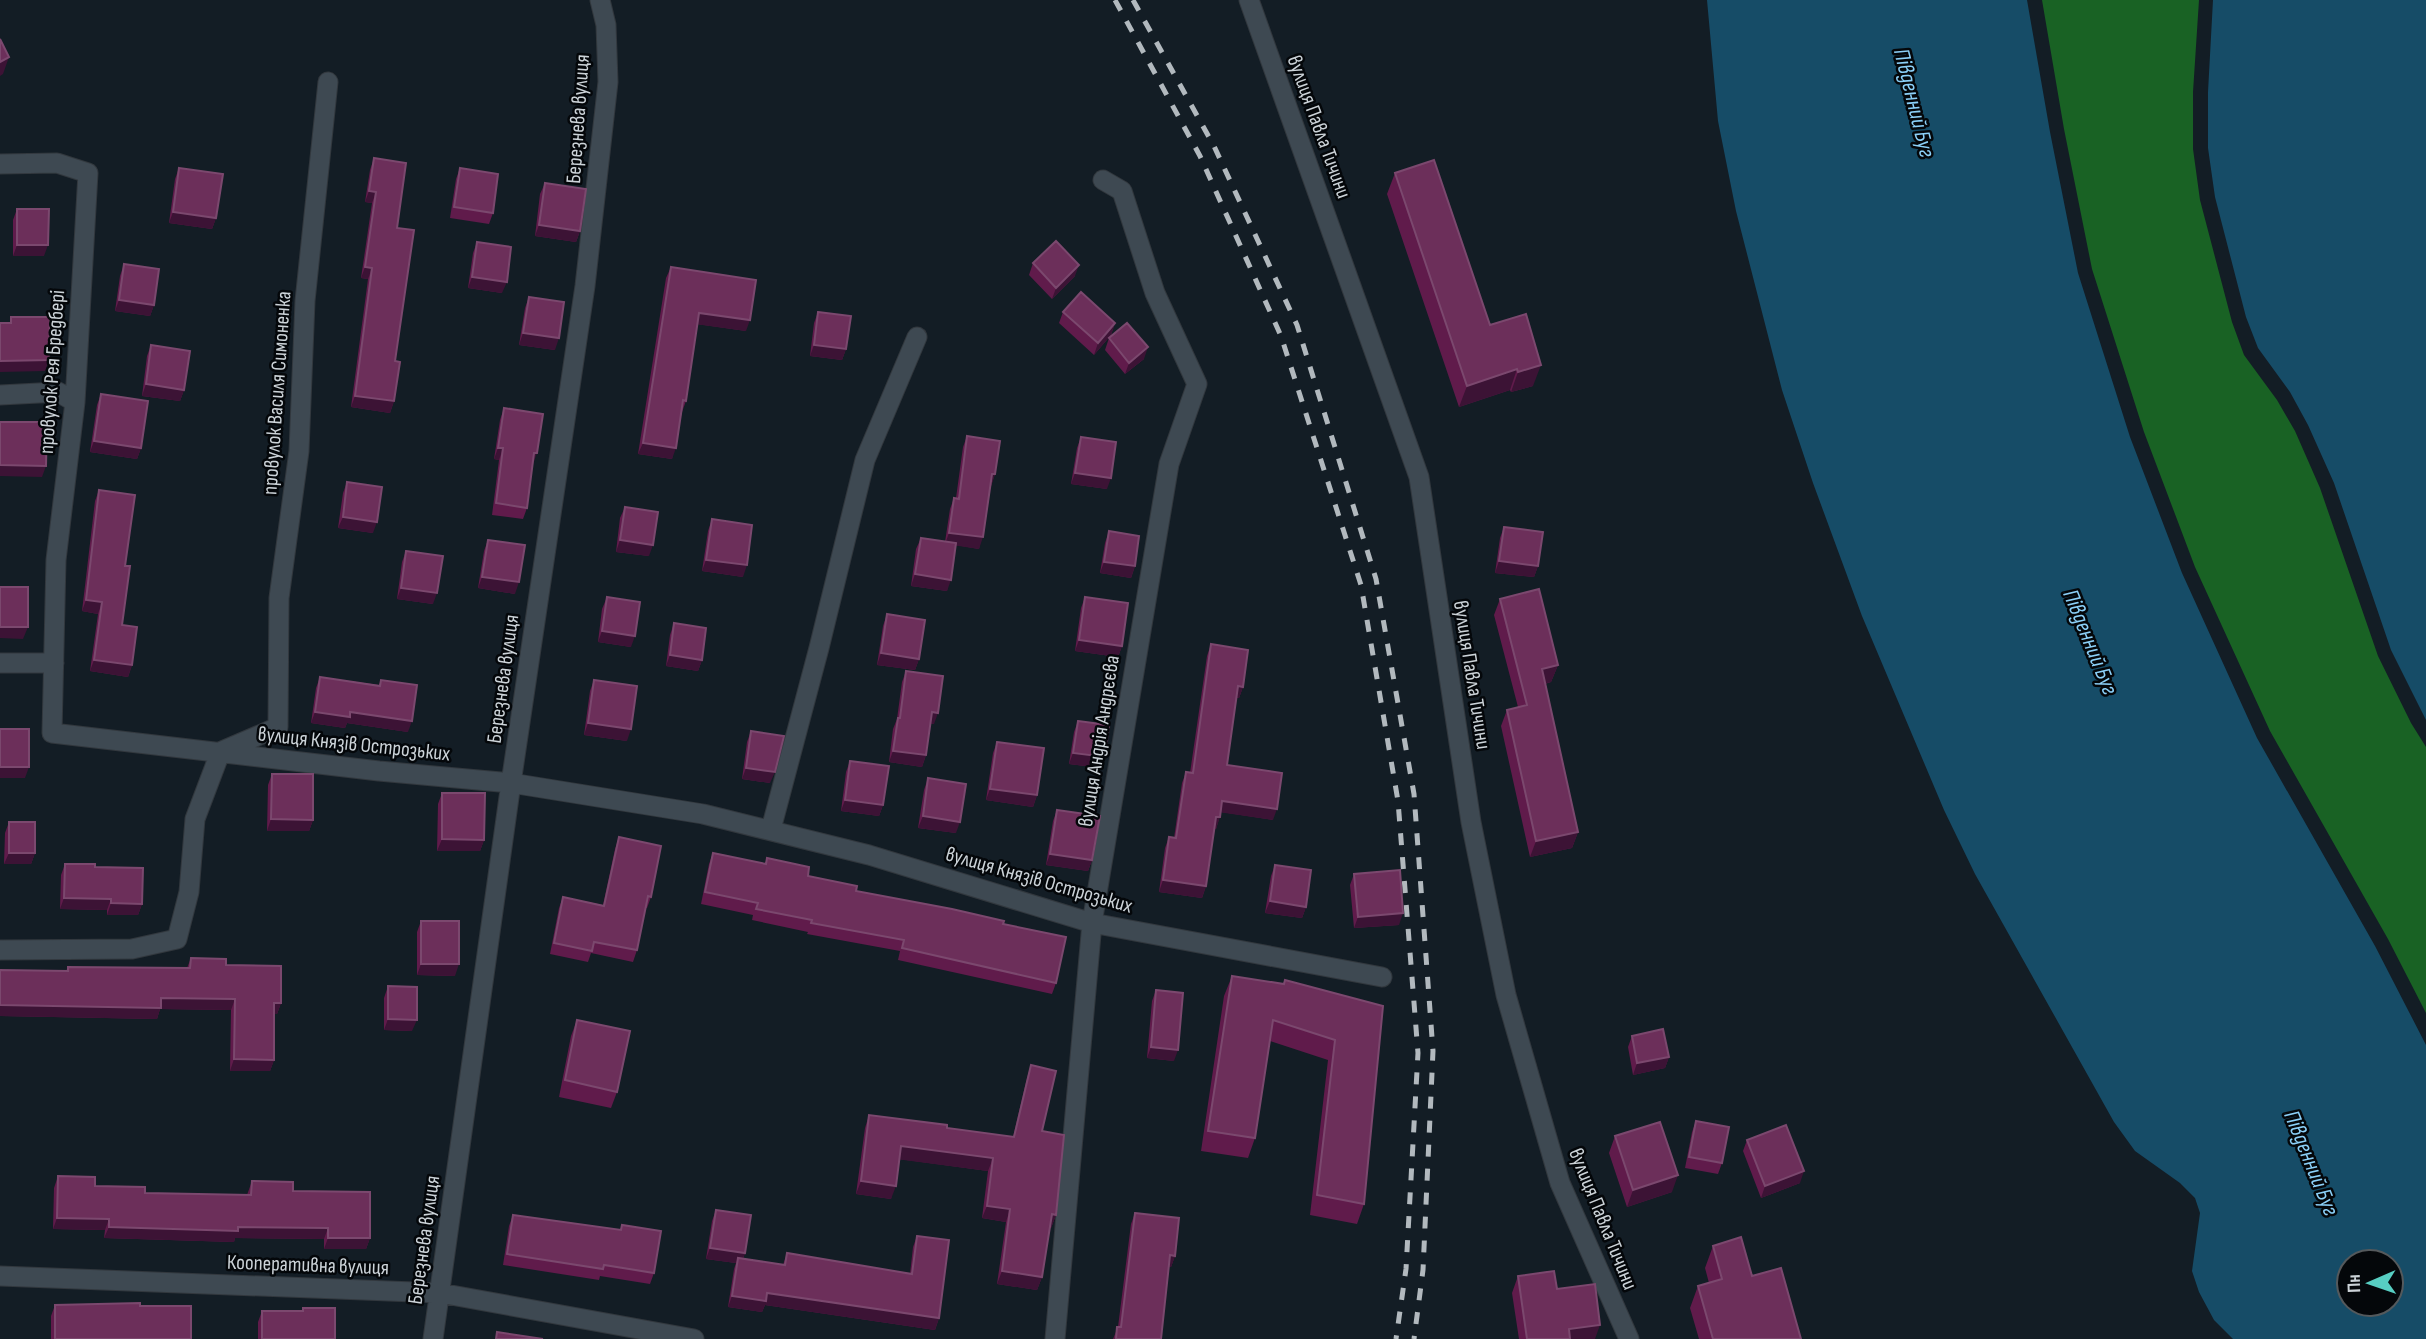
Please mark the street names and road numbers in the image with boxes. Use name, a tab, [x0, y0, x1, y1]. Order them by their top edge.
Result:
street label: вулиця Павла Тичини	[1282, 52, 1356, 202]
street label: Березнева вулиця	[561, 53, 595, 185]
street label: провулок Рея Бредбері	[34, 289, 70, 455]
street label: провулок Василя Симоненка	[257, 290, 297, 496]
street label: вулиця Павла Тичини	[1448, 599, 1496, 751]
street label: Березнева вулиця	[482, 613, 524, 745]
street label: вулиця Андрія Андрєєва	[1073, 654, 1125, 828]
street label: вулиця Князів Острозьких	[257, 721, 451, 767]
street label: вулиця Князів Острозьких	[943, 841, 1135, 919]
street label: вулиця Павла Тичини	[1563, 1145, 1643, 1293]
street label: Березнева вулиця	[403, 1174, 445, 1306]
street label: Кооперативна вулиця	[227, 1250, 389, 1280]

